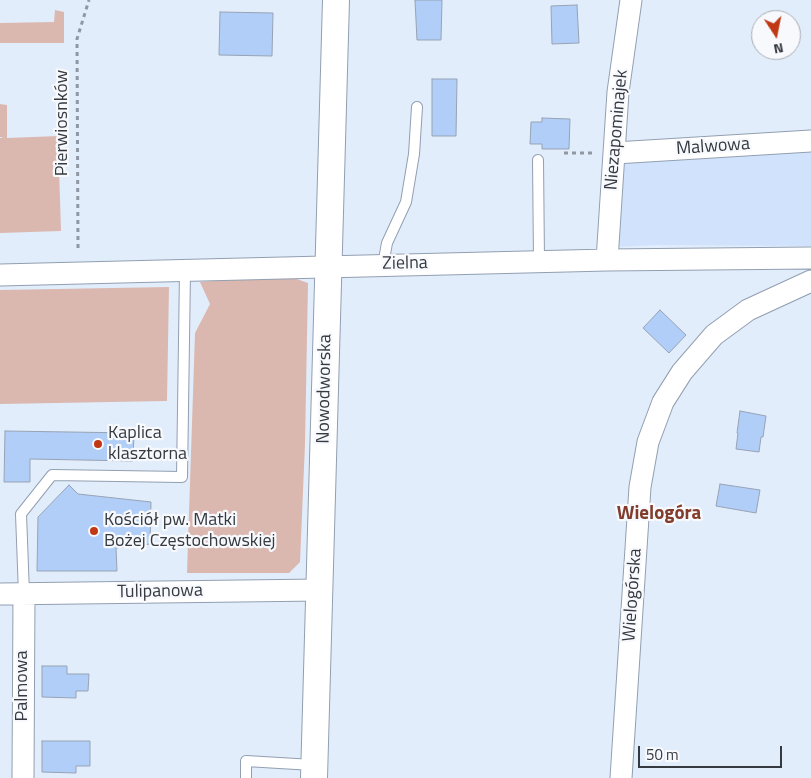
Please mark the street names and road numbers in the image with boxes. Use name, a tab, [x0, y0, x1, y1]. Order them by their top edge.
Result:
street label: Niezapominajek	[601, 69, 633, 191]
street label: Pierwiosnków	[52, 70, 74, 176]
street label: Malwowa	[675, 134, 751, 160]
street label: Zielna	[382, 253, 428, 275]
street label: Nowodworska	[313, 334, 337, 444]
street label: Wielogórska	[619, 548, 647, 642]
street label: Tulipanowa	[117, 580, 203, 604]
street label: Palmowa	[12, 651, 34, 721]

